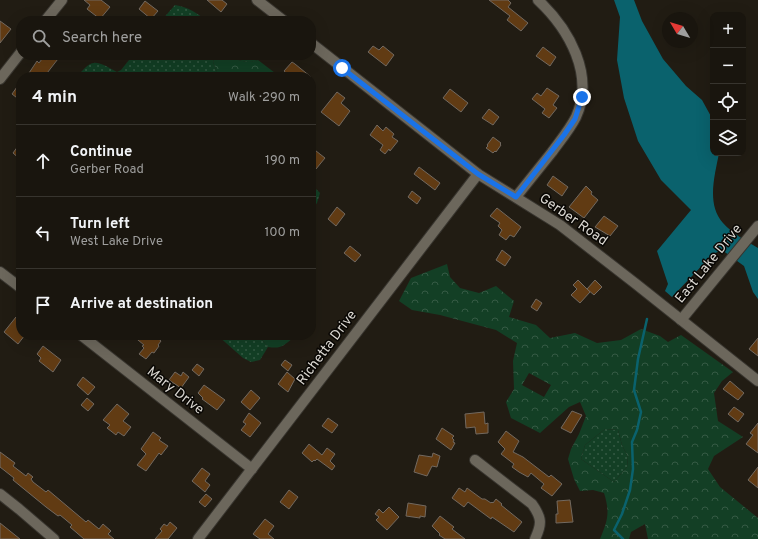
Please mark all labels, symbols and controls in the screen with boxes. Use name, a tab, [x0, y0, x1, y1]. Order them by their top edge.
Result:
north arrow	[662, 12, 698, 48]
map controls	[710, 12, 746, 156]
button: +	[710, 12, 746, 48]
search box	[16, 16, 316, 60]
icon: search	[30, 27, 52, 49]
text: Search here	[62, 29, 142, 48]
button: −	[710, 48, 746, 84]
route start	[333, 59, 351, 77]
button: locate	[710, 84, 746, 120]
text: 4 min	[32, 87, 77, 109]
route end	[573, 88, 591, 106]
text: Walk · 290 m	[228, 90, 300, 106]
button: layers	[710, 120, 746, 156]
text: Continue	[70, 143, 132, 162]
icon: ahead	[32, 150, 54, 172]
text: 190 m	[265, 153, 300, 169]
text: Gerber Road	[70, 162, 144, 178]
street label: Gerber Road	[536, 190, 610, 250]
text: Turn left	[70, 215, 130, 234]
street label: East Lake Drive	[672, 221, 746, 307]
icon: left	[32, 222, 54, 244]
text: 100 m	[264, 225, 300, 241]
text: West Lake Drive	[70, 234, 163, 250]
icon: arrive	[32, 294, 54, 316]
text: Arrive at destination	[70, 295, 213, 314]
street label: Richetta Drive	[293, 307, 361, 389]
street label: Mary Drive	[143, 363, 207, 419]

